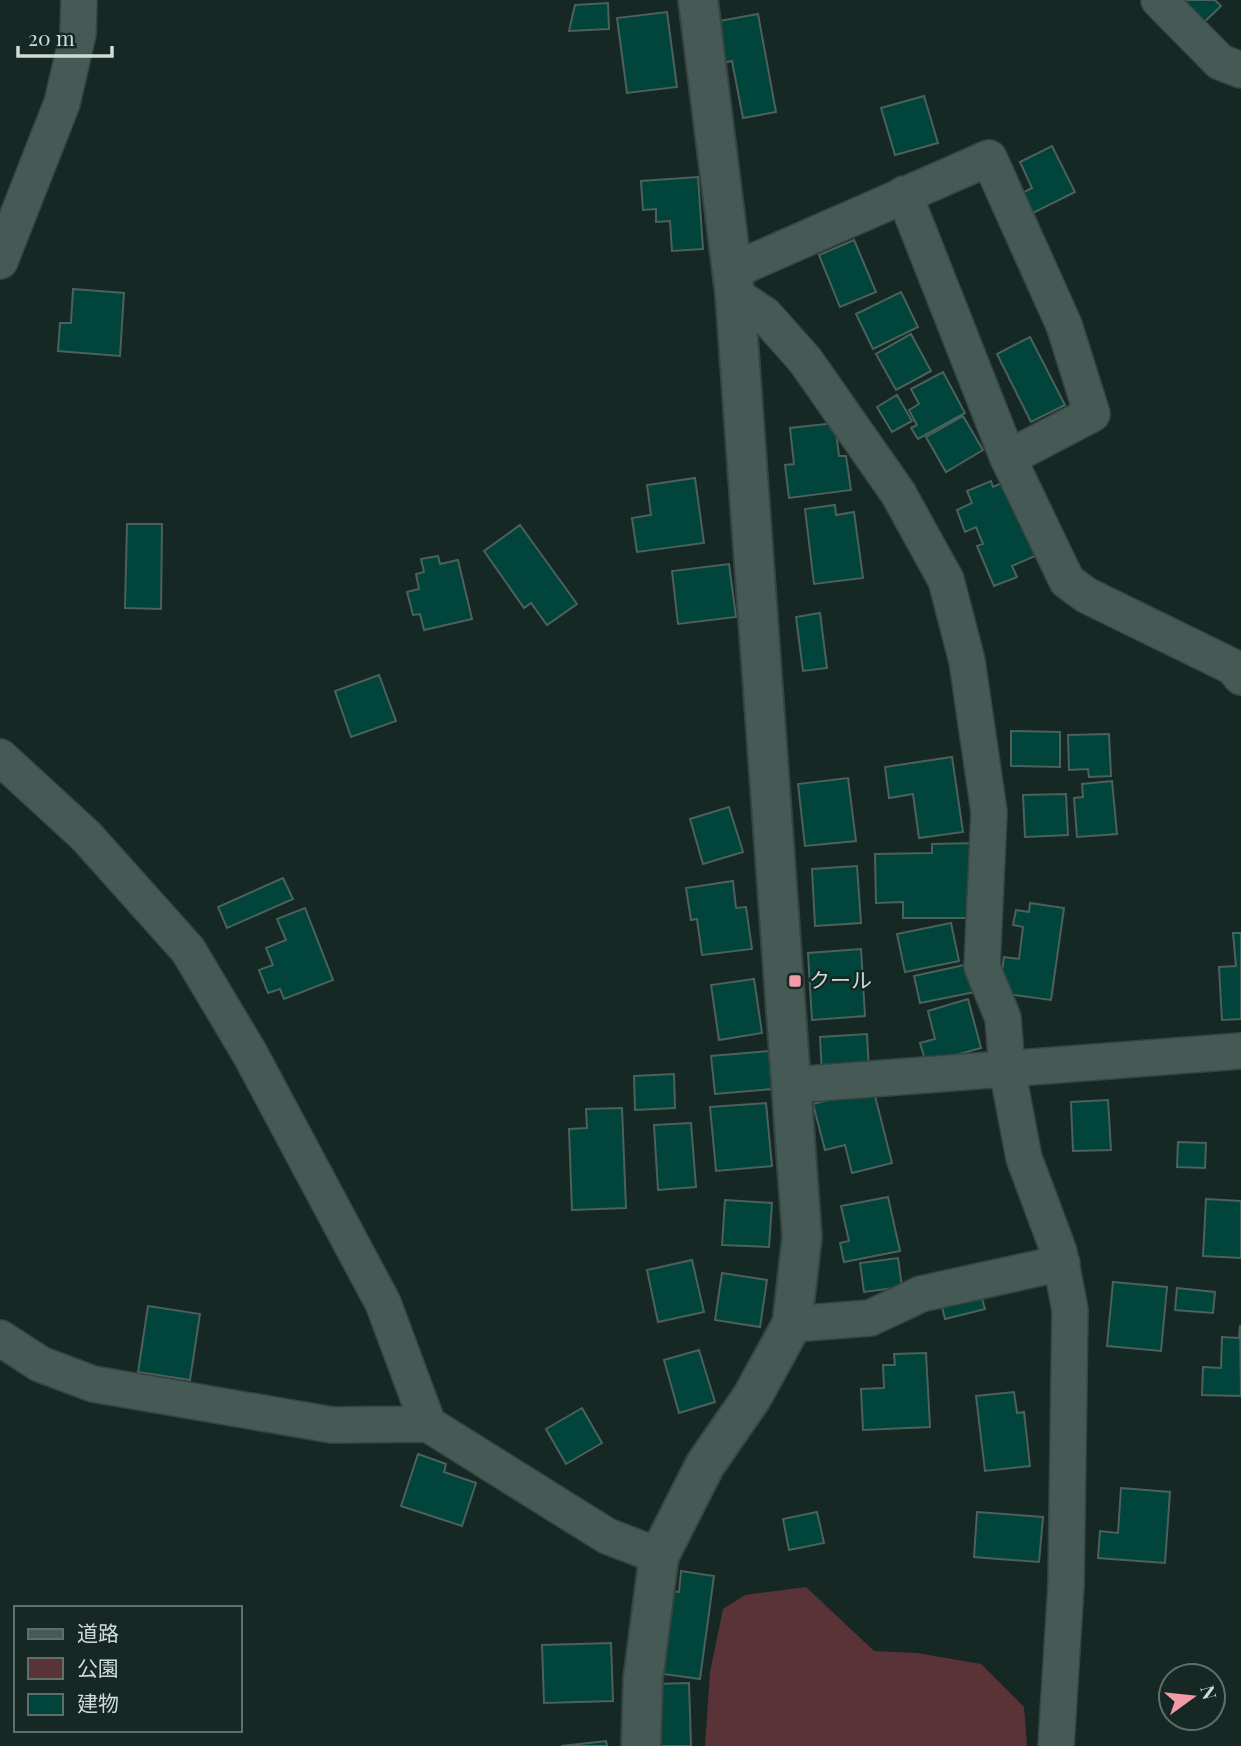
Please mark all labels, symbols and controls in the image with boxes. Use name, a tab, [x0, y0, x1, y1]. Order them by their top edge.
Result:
scale bar	[18, 14, 112, 58]
text: 20 m	[28, 23, 75, 51]
place label: クール	[809, 965, 872, 993]
marker: クール	[787, 973, 803, 989]
legend	[14, 1606, 242, 1732]
text: 道路	[77, 1618, 119, 1646]
text: 公園	[77, 1653, 119, 1681]
north arrow	[1157, 1662, 1227, 1732]
text: N	[1195, 1682, 1224, 1703]
text: 建物	[77, 1688, 119, 1716]

